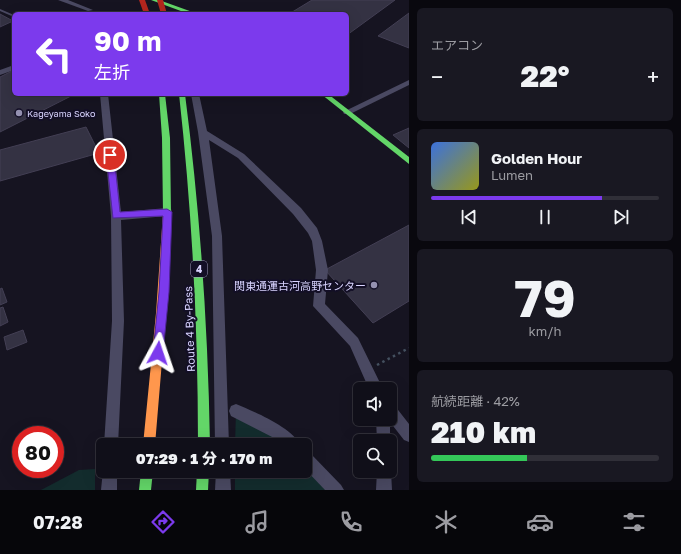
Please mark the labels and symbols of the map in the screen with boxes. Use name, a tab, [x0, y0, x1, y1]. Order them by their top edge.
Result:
marker: Kageyama Soko	[14, 108, 24, 118]
place label: Kageyama Soko	[27, 108, 95, 119]
pin	[93, 138, 127, 172]
road number: 4	[191, 261, 207, 277]
place label: 関東通運古河高野センター	[234, 279, 366, 292]
marker: 関東通運古河高野センター	[369, 280, 379, 290]
street label: Route 4 By-Pass	[181, 286, 197, 372]
position arrow	[137, 332, 179, 374]
speed limit sign: 80	[12, 426, 64, 478]

